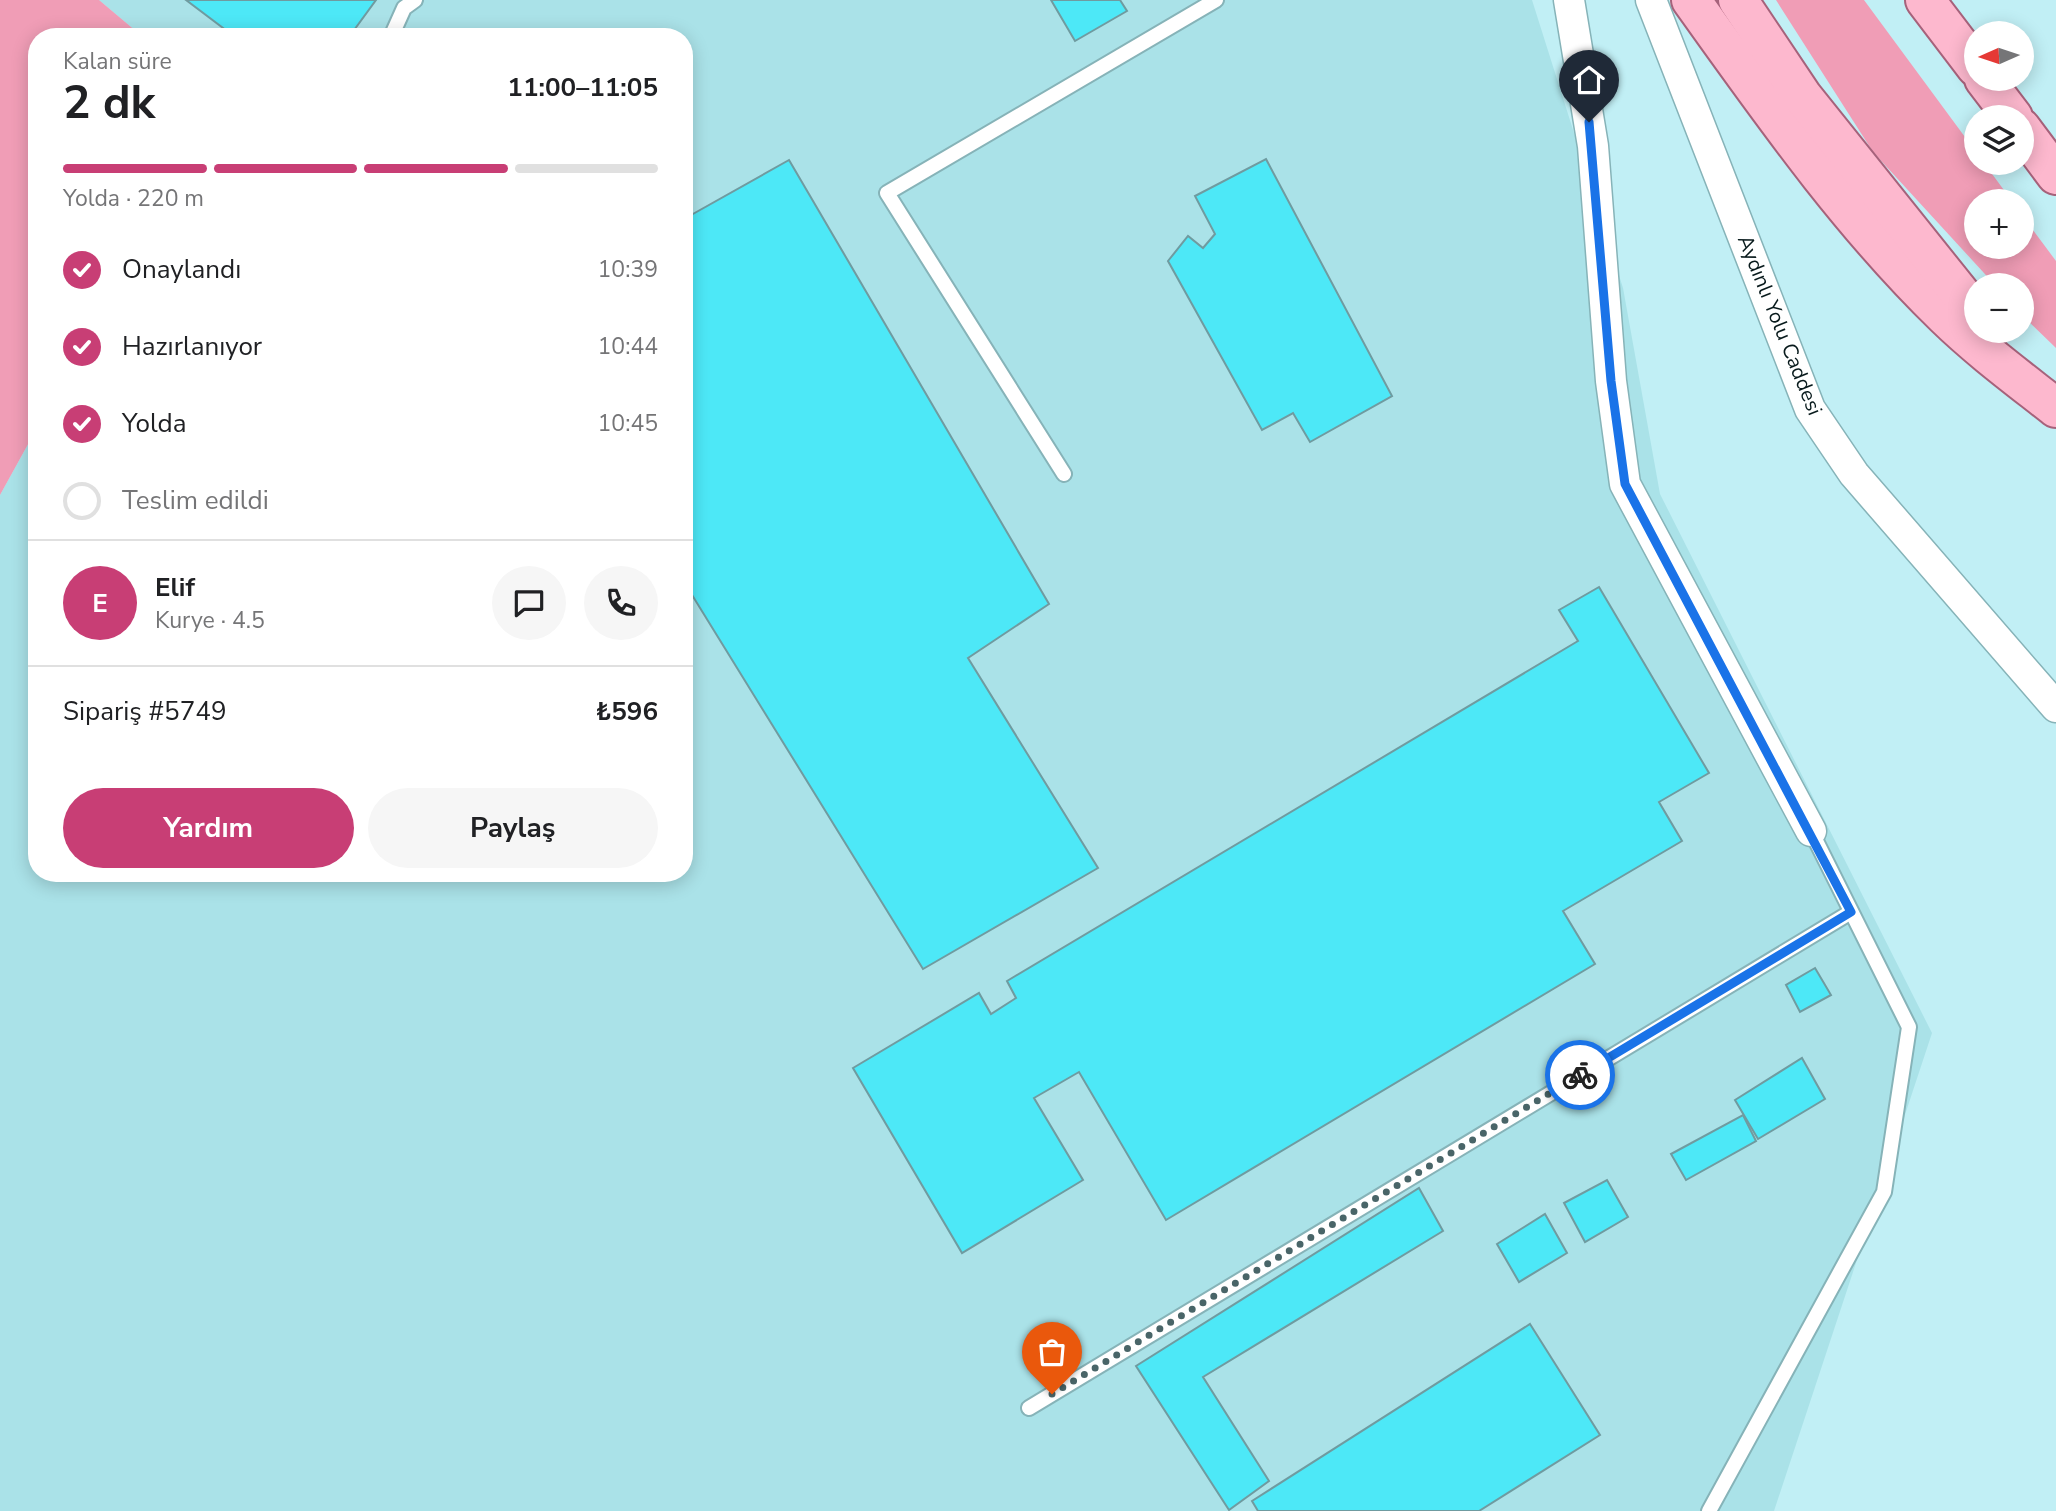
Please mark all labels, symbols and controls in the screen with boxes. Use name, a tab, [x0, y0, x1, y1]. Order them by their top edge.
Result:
north arrow	[1964, 21, 2034, 91]
map controls	[1964, 21, 2034, 343]
text: Kalan süre	[63, 46, 172, 77]
pin	[1559, 50, 1619, 122]
icon: home	[1570, 61, 1608, 99]
text: 11:00–11:05	[507, 70, 658, 105]
text: 2 dk	[63, 71, 155, 134]
button: layers	[1964, 105, 2034, 175]
text: Yolda · 220 m	[63, 183, 204, 214]
button: +	[1964, 189, 2034, 259]
street label: Aydınlı Yolu Caddesi	[1731, 231, 1829, 419]
icon: check	[63, 251, 101, 289]
text: Onaylandı	[122, 252, 241, 287]
text: 10:39	[598, 254, 658, 285]
button: −	[1964, 273, 2034, 343]
icon: check	[63, 328, 101, 366]
text: Hazırlanıyor	[122, 329, 262, 364]
text: 10:44	[598, 331, 658, 362]
icon: check	[63, 405, 101, 443]
text: Yolda	[122, 406, 186, 441]
text: 10:45	[598, 408, 658, 439]
text: Teslim edildi	[122, 483, 269, 518]
button: chat	[492, 566, 566, 640]
button: phone	[584, 566, 658, 640]
text: Elif	[155, 570, 195, 605]
text: E	[92, 586, 108, 621]
text: Kurye · 4.5	[155, 605, 265, 636]
text: Sipariş #5749	[63, 694, 227, 729]
text: ₺596	[596, 694, 658, 729]
button: Yardım	[63, 788, 354, 868]
button: Paylaş	[368, 788, 658, 868]
courier	[1545, 1040, 1615, 1110]
icon: bike	[1561, 1056, 1599, 1094]
pin	[1022, 1322, 1082, 1394]
icon: bag	[1033, 1333, 1071, 1371]

